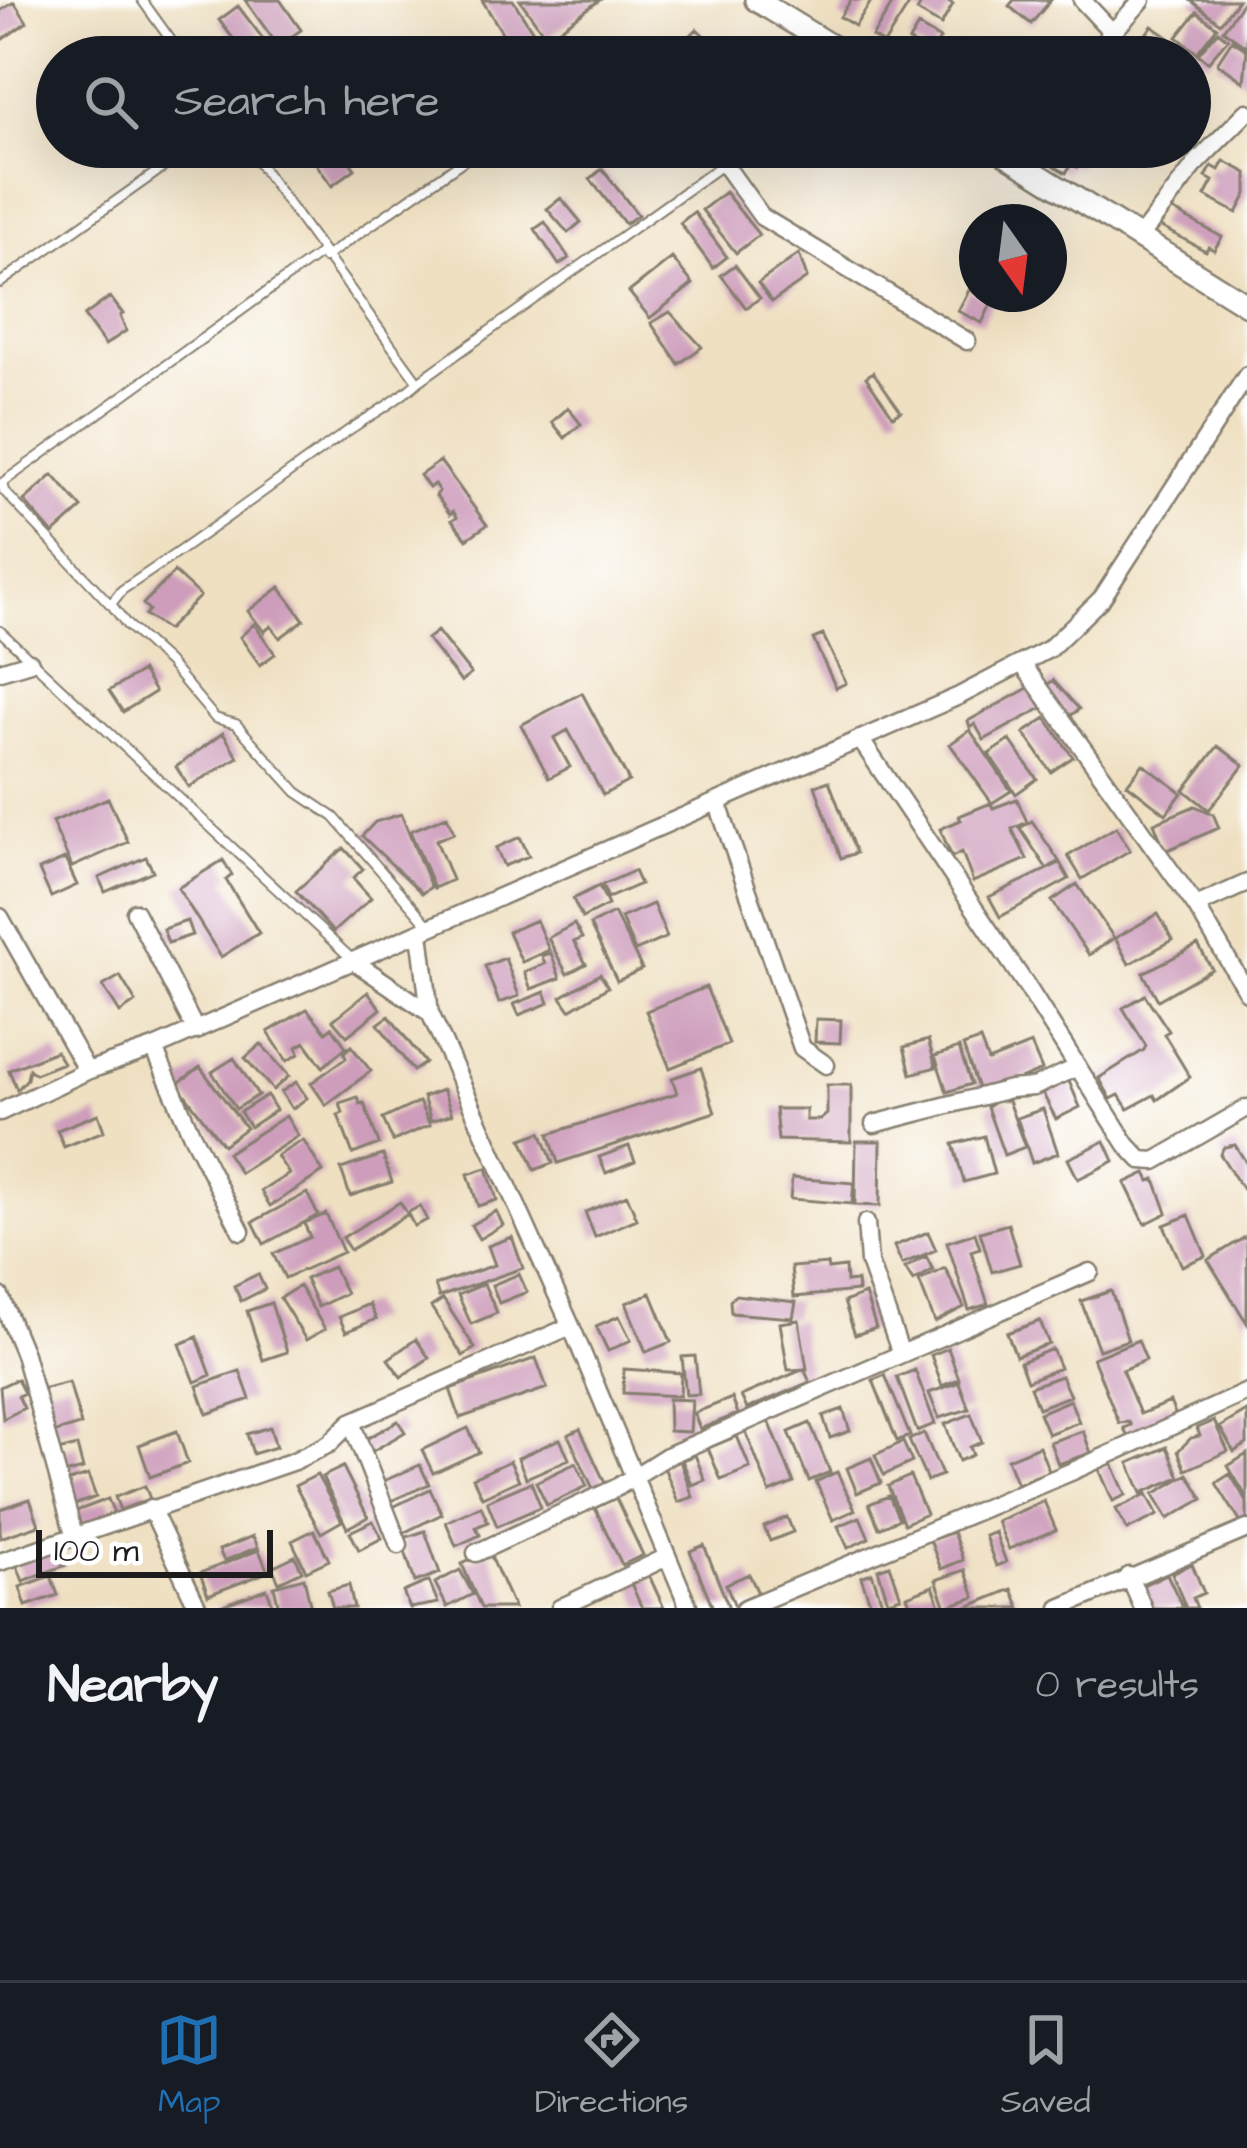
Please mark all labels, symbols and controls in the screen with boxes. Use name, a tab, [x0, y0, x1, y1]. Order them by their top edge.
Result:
search box	[36, 36, 1211, 168]
icon: search	[78, 69, 144, 135]
text: Search here	[174, 71, 440, 133]
north arrow	[959, 204, 1067, 312]
scale bar	[36, 1524, 273, 1577]
text: 100 m	[54, 1528, 139, 1574]
text: Nearby	[48, 1651, 218, 1722]
text: 0 results	[1035, 1659, 1199, 1713]
tab: Map	[156, 2007, 222, 2125]
tab: Directions	[535, 2007, 688, 2125]
tab: Saved	[1001, 2007, 1091, 2125]

